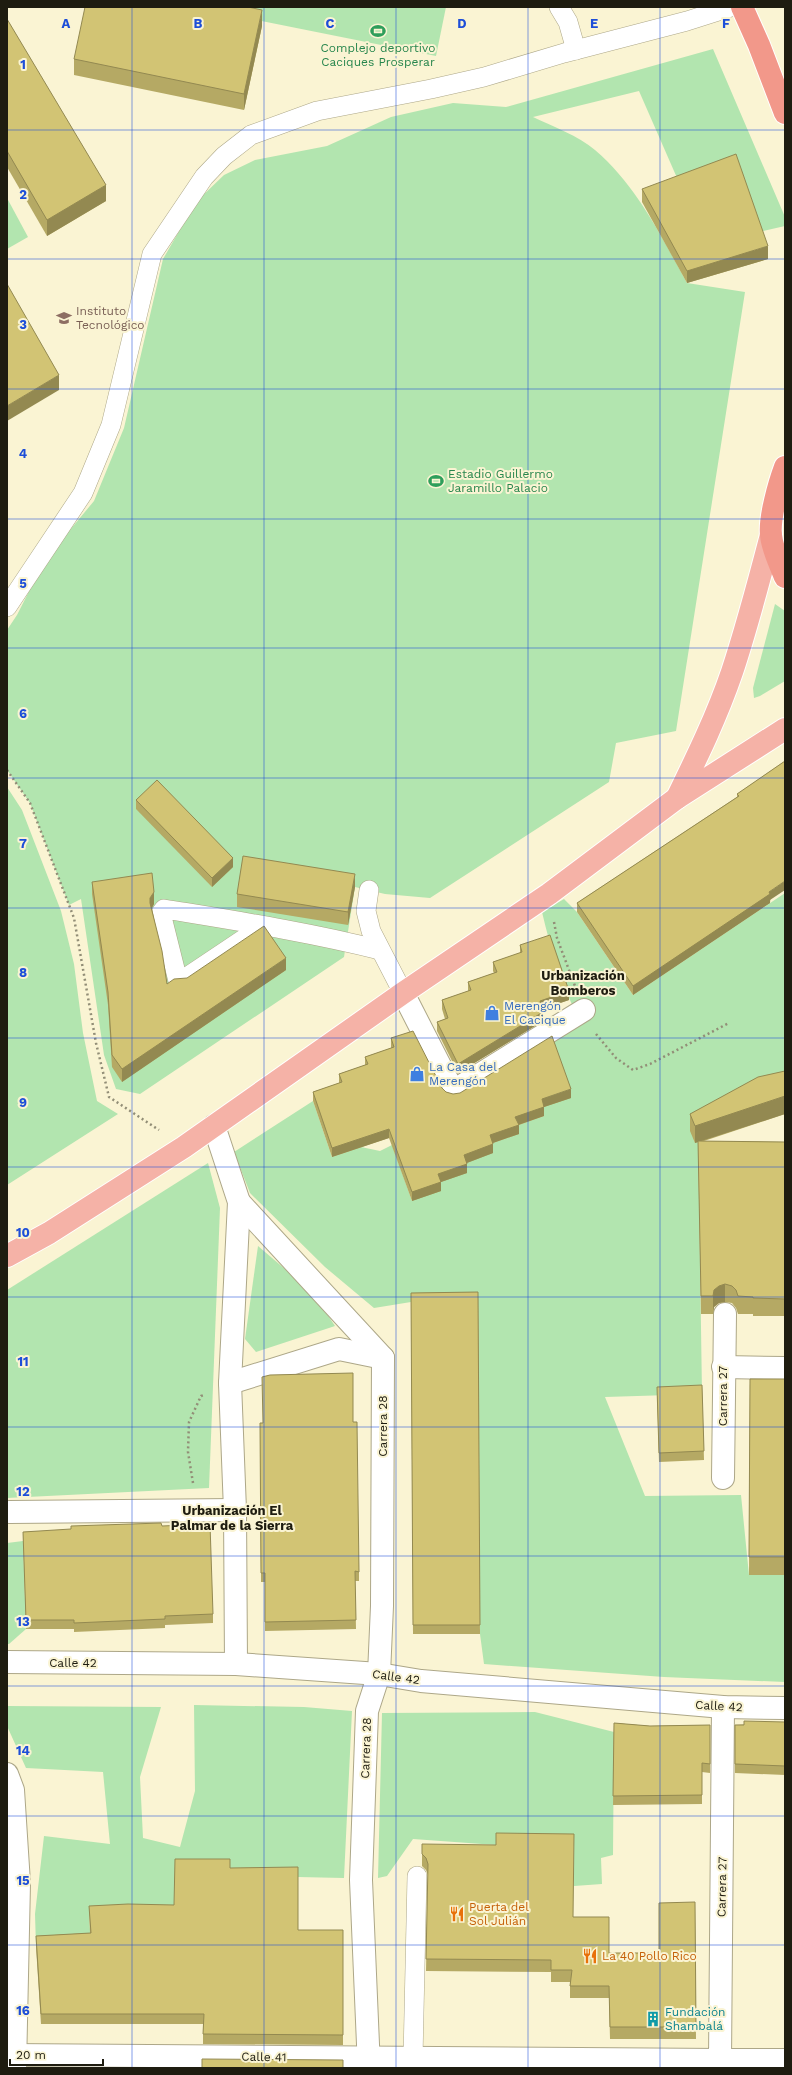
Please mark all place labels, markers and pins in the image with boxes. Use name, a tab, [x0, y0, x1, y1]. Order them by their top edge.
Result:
sports icon: Complejo deportivo Caciques Prosperar	[369, 22, 387, 40]
place label: Complejo deportivo Caciques Prosperar	[321, 41, 435, 69]
place label: Instituto Tecnológico	[76, 304, 145, 332]
school or university icon: Instituto Tecnológico	[55, 309, 73, 327]
place label: Estadio Guillermo Jaramillo Palacio	[448, 467, 553, 495]
sports icon: Estadio Guillermo Jaramillo Palacio	[427, 472, 445, 490]
place label: Merengón El Cacique	[504, 999, 566, 1027]
shop icon: Merengón El Cacique	[483, 1004, 501, 1022]
place label: La Casa del Merengón	[429, 1060, 497, 1088]
shop icon: La Casa del Merengón	[408, 1065, 426, 1083]
place label: Puerta del Sol Julián	[469, 1900, 529, 1928]
restaurant icon: Puerta del Sol Julián	[448, 1905, 466, 1923]
restaurant icon: La 40 Pollo Rico	[581, 1947, 599, 1965]
place label: La 40 Pollo Rico	[602, 1949, 697, 1963]
place label: Fundación Shambalá	[665, 2005, 726, 2033]
building icon: Fundación Shambalá	[644, 2010, 662, 2028]

